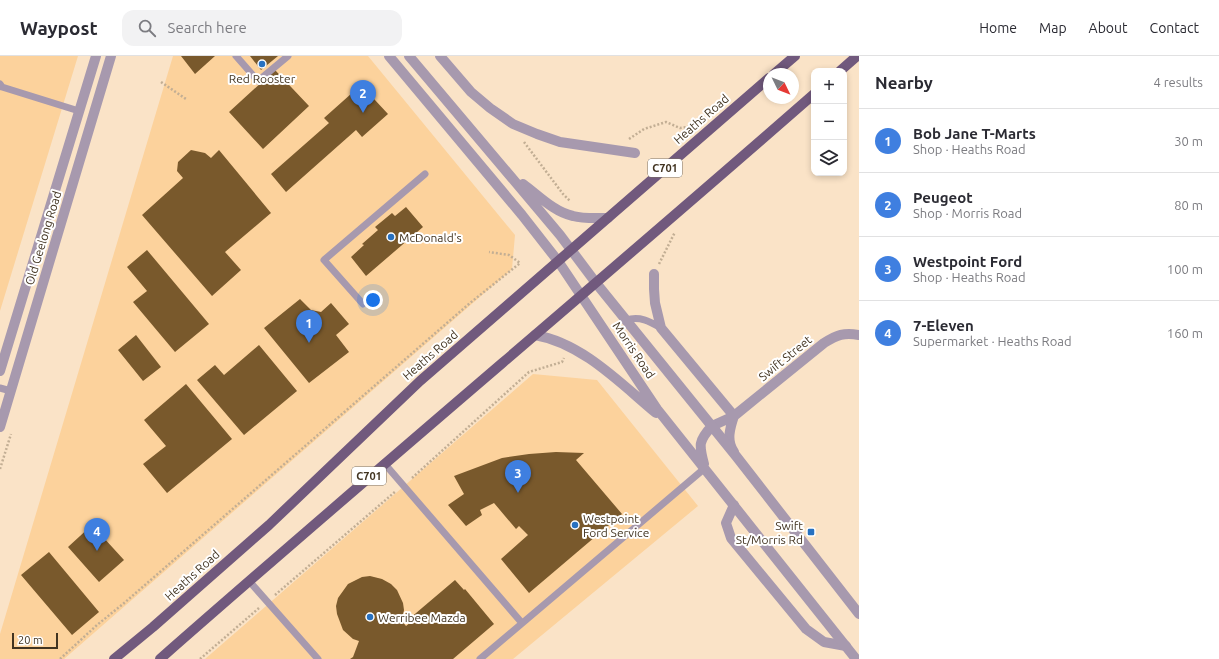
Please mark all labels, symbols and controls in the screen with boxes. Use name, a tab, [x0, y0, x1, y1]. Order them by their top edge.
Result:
search box	[122, 10, 402, 46]
text: Waypost	[20, 17, 98, 39]
icon: search	[136, 17, 158, 39]
text: Search here	[168, 19, 247, 36]
text: Home	[979, 20, 1017, 36]
text: Map	[1039, 20, 1067, 36]
text: About	[1089, 20, 1128, 36]
text: Contact	[1150, 20, 1199, 36]
marker: Red Rooster	[257, 59, 267, 69]
north arrow	[763, 68, 799, 104]
map controls	[811, 68, 847, 176]
button: +	[811, 68, 847, 104]
place label: Red Rooster	[229, 72, 296, 85]
text: Nearby	[875, 73, 933, 92]
text: 4 results	[1153, 75, 1203, 89]
pin: 2	[350, 80, 376, 113]
street label: Heaths Road	[671, 92, 731, 146]
button: −	[811, 104, 847, 140]
text: Bob Jane T-Marts	[913, 125, 1036, 142]
text: 1	[884, 134, 892, 148]
text: 30 m	[1174, 134, 1203, 148]
button: layers	[811, 140, 847, 176]
text: Shop · Heaths Road	[913, 142, 1026, 156]
road number: C701	[648, 159, 682, 177]
street label: Old Geelong Road	[22, 189, 64, 287]
text: Peugeot	[913, 189, 973, 206]
text: 2	[884, 198, 892, 212]
text: 80 m	[1174, 198, 1203, 212]
text: Shop · Morris Road	[913, 206, 1022, 220]
place label: McDonald's	[399, 231, 462, 244]
marker: McDonald's	[386, 232, 396, 242]
text: Westpoint Ford	[913, 253, 1022, 270]
text: 3	[884, 262, 892, 276]
text: 100 m	[1167, 262, 1203, 276]
text: Shop · Heaths Road	[913, 270, 1026, 284]
your location	[363, 290, 383, 310]
pin: 1	[296, 310, 322, 343]
text: 7-Eleven	[913, 317, 974, 334]
street label: Morris Road	[610, 319, 658, 381]
text: 4	[884, 326, 892, 340]
text: 160 m	[1167, 326, 1203, 340]
street label: Heaths Road	[400, 328, 460, 382]
street label: Swift Street	[756, 333, 814, 383]
text: Supermarket · Heaths Road	[913, 334, 1072, 348]
pin: 3	[505, 460, 531, 493]
road number: C701	[352, 467, 386, 485]
place label: Westpoint Ford Service	[583, 512, 649, 539]
pin: 4	[84, 518, 110, 551]
place label: Swift St/Morris Rd	[736, 519, 803, 546]
marker: Westpoint Ford Service	[570, 520, 580, 530]
marker: Swift St/Morris Rd	[806, 527, 816, 537]
street label: Heaths Road	[162, 547, 222, 603]
place label: Werribee Mazda	[378, 611, 466, 624]
marker: Werribee Mazda	[365, 612, 375, 622]
scale bar	[12, 631, 58, 650]
text: 20 m	[18, 634, 42, 646]

